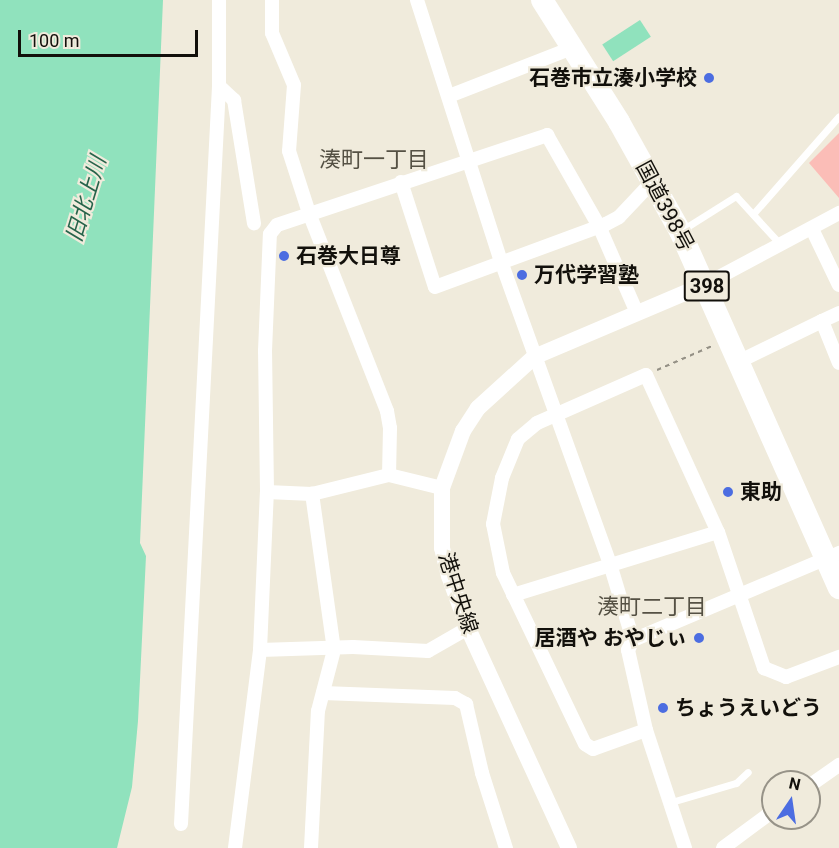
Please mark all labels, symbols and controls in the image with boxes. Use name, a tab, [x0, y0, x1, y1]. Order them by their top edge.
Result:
scale bar	[21, 18, 201, 56]
text: 100 m	[29, 30, 80, 51]
place label: 石巻市立湊小学校	[529, 65, 697, 91]
marker: 石巻市立湊小学校	[702, 71, 716, 85]
district label: 湊町一丁目	[319, 147, 429, 173]
water label: 旧北上川	[61, 153, 111, 245]
street label: 国道398号	[631, 157, 699, 255]
place label: 石巻大日尊	[296, 243, 401, 269]
marker: 石巻大日尊	[277, 249, 291, 263]
place label: 万代学習塾	[534, 262, 639, 288]
marker: 万代学習塾	[515, 268, 529, 282]
road number: 398	[683, 269, 731, 303]
place label: 東助	[740, 479, 782, 505]
marker: 東助	[721, 485, 735, 499]
street label: 港中央線	[433, 549, 483, 637]
district label: 湊町二丁目	[597, 594, 707, 620]
place label: 居酒や おやじぃ	[535, 625, 687, 651]
marker: 居酒や おやじぃ	[692, 631, 706, 645]
place label: ちょうえいどう	[675, 695, 822, 721]
marker: ちょうえいどう	[656, 701, 670, 715]
north arrow	[761, 770, 821, 830]
text: N	[787, 773, 802, 794]

